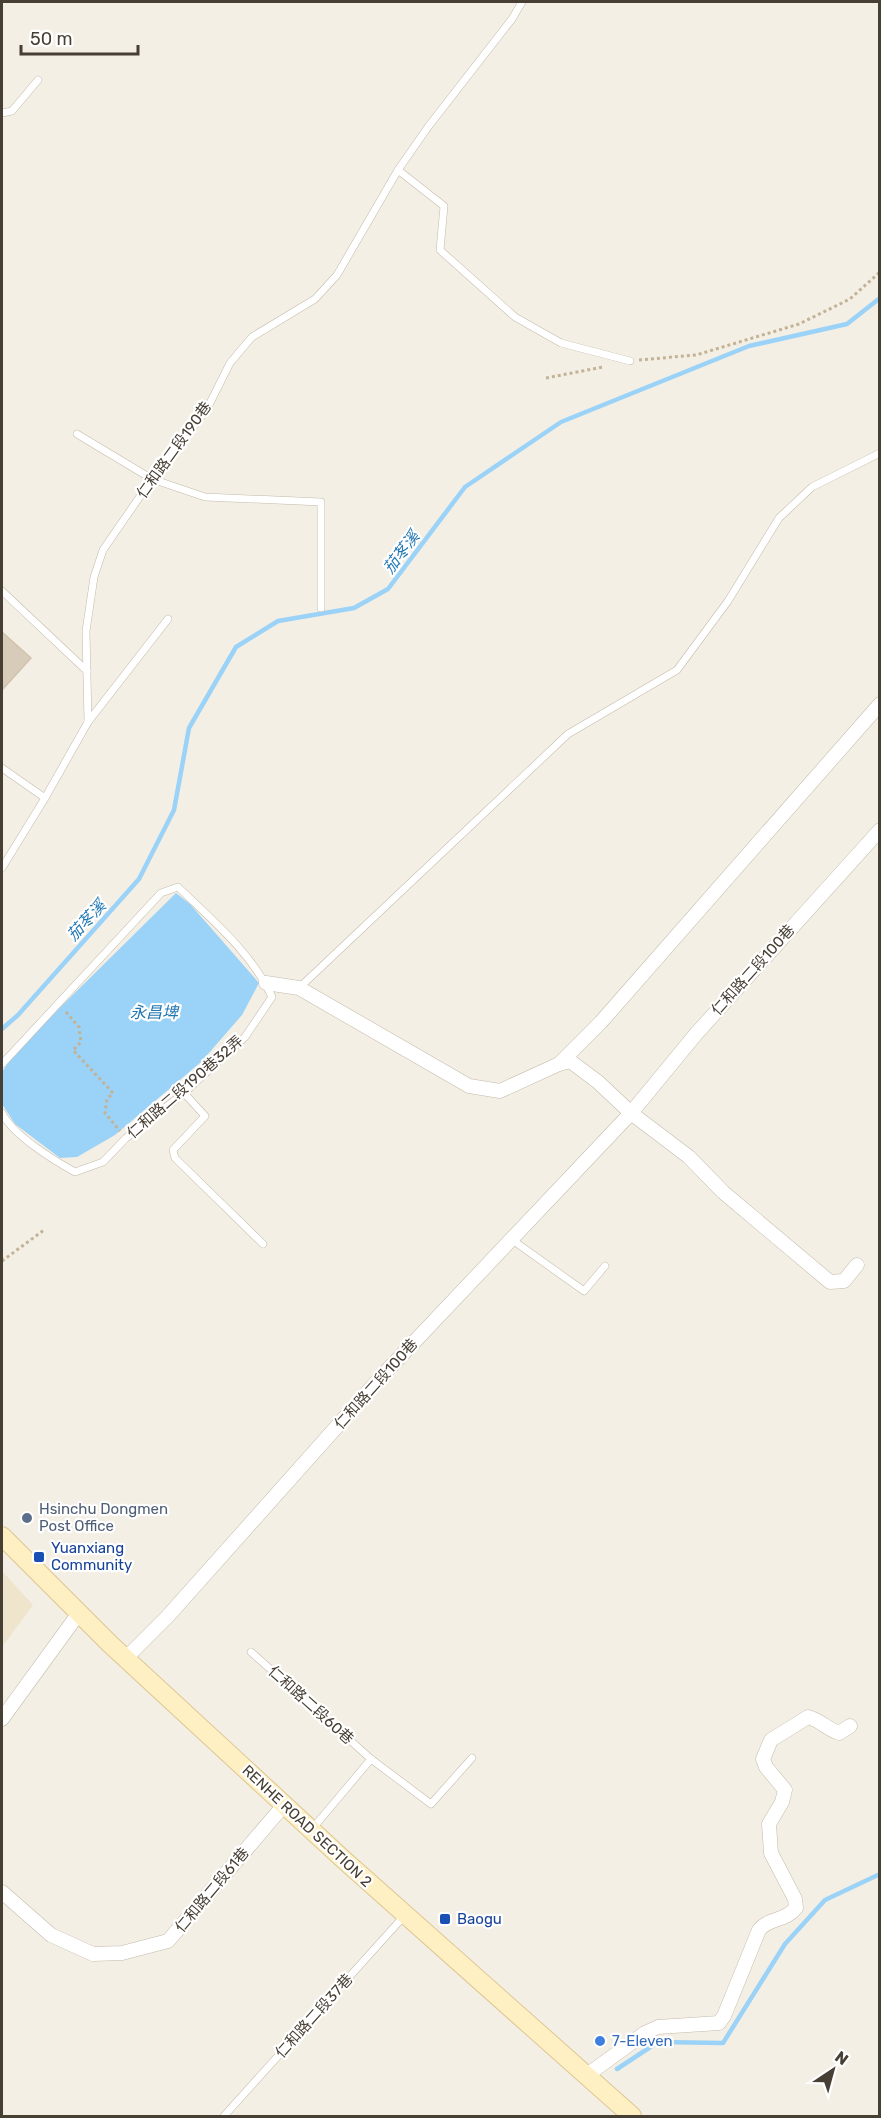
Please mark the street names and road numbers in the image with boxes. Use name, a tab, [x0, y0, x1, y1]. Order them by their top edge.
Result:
street label: 仁和路二段190巷	[133, 398, 215, 502]
street label: 仁和路二段100巷	[708, 921, 798, 1019]
street label: 仁和路二段190巷32弄	[123, 1032, 247, 1142]
street label: 仁和路二段100巷	[331, 1335, 421, 1433]
street label: 仁和路二段60巷	[265, 1662, 357, 1748]
street label: RENHE ROAD SECTION 2	[238, 1761, 376, 1891]
street label: 仁和路二段61巷	[171, 1844, 253, 1936]
street label: 仁和路二段37巷	[272, 1970, 356, 2062]

